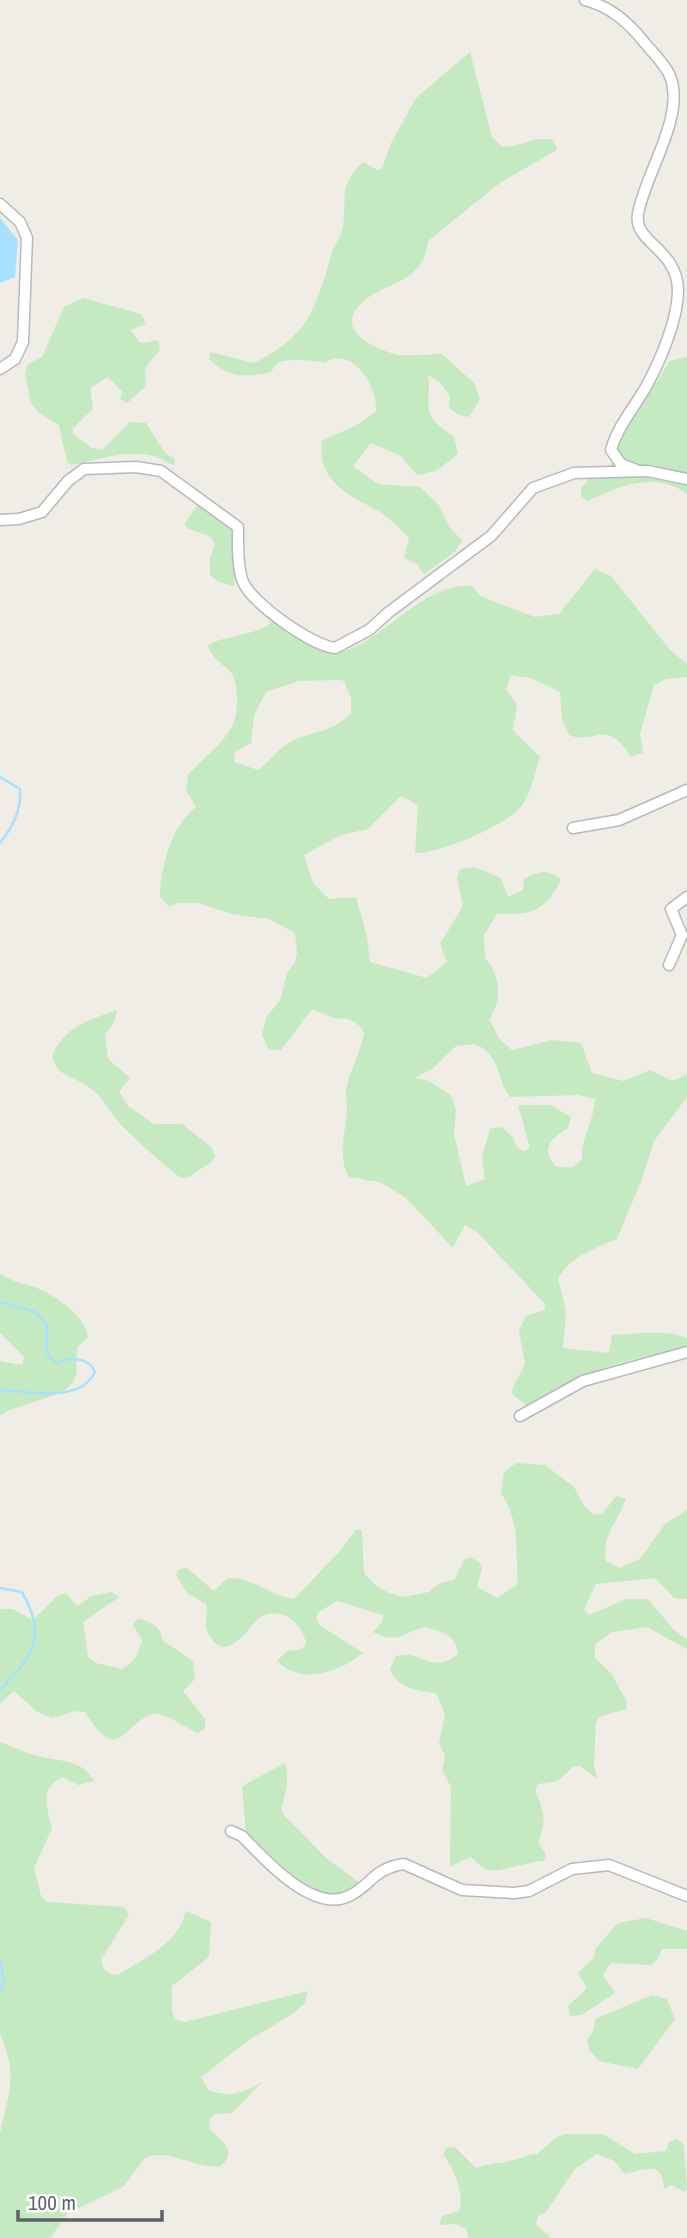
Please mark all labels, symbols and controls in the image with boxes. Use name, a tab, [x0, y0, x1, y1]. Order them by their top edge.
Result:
scale bar	[18, 2178, 161, 2222]
text: 100 m	[28, 2188, 76, 2217]

